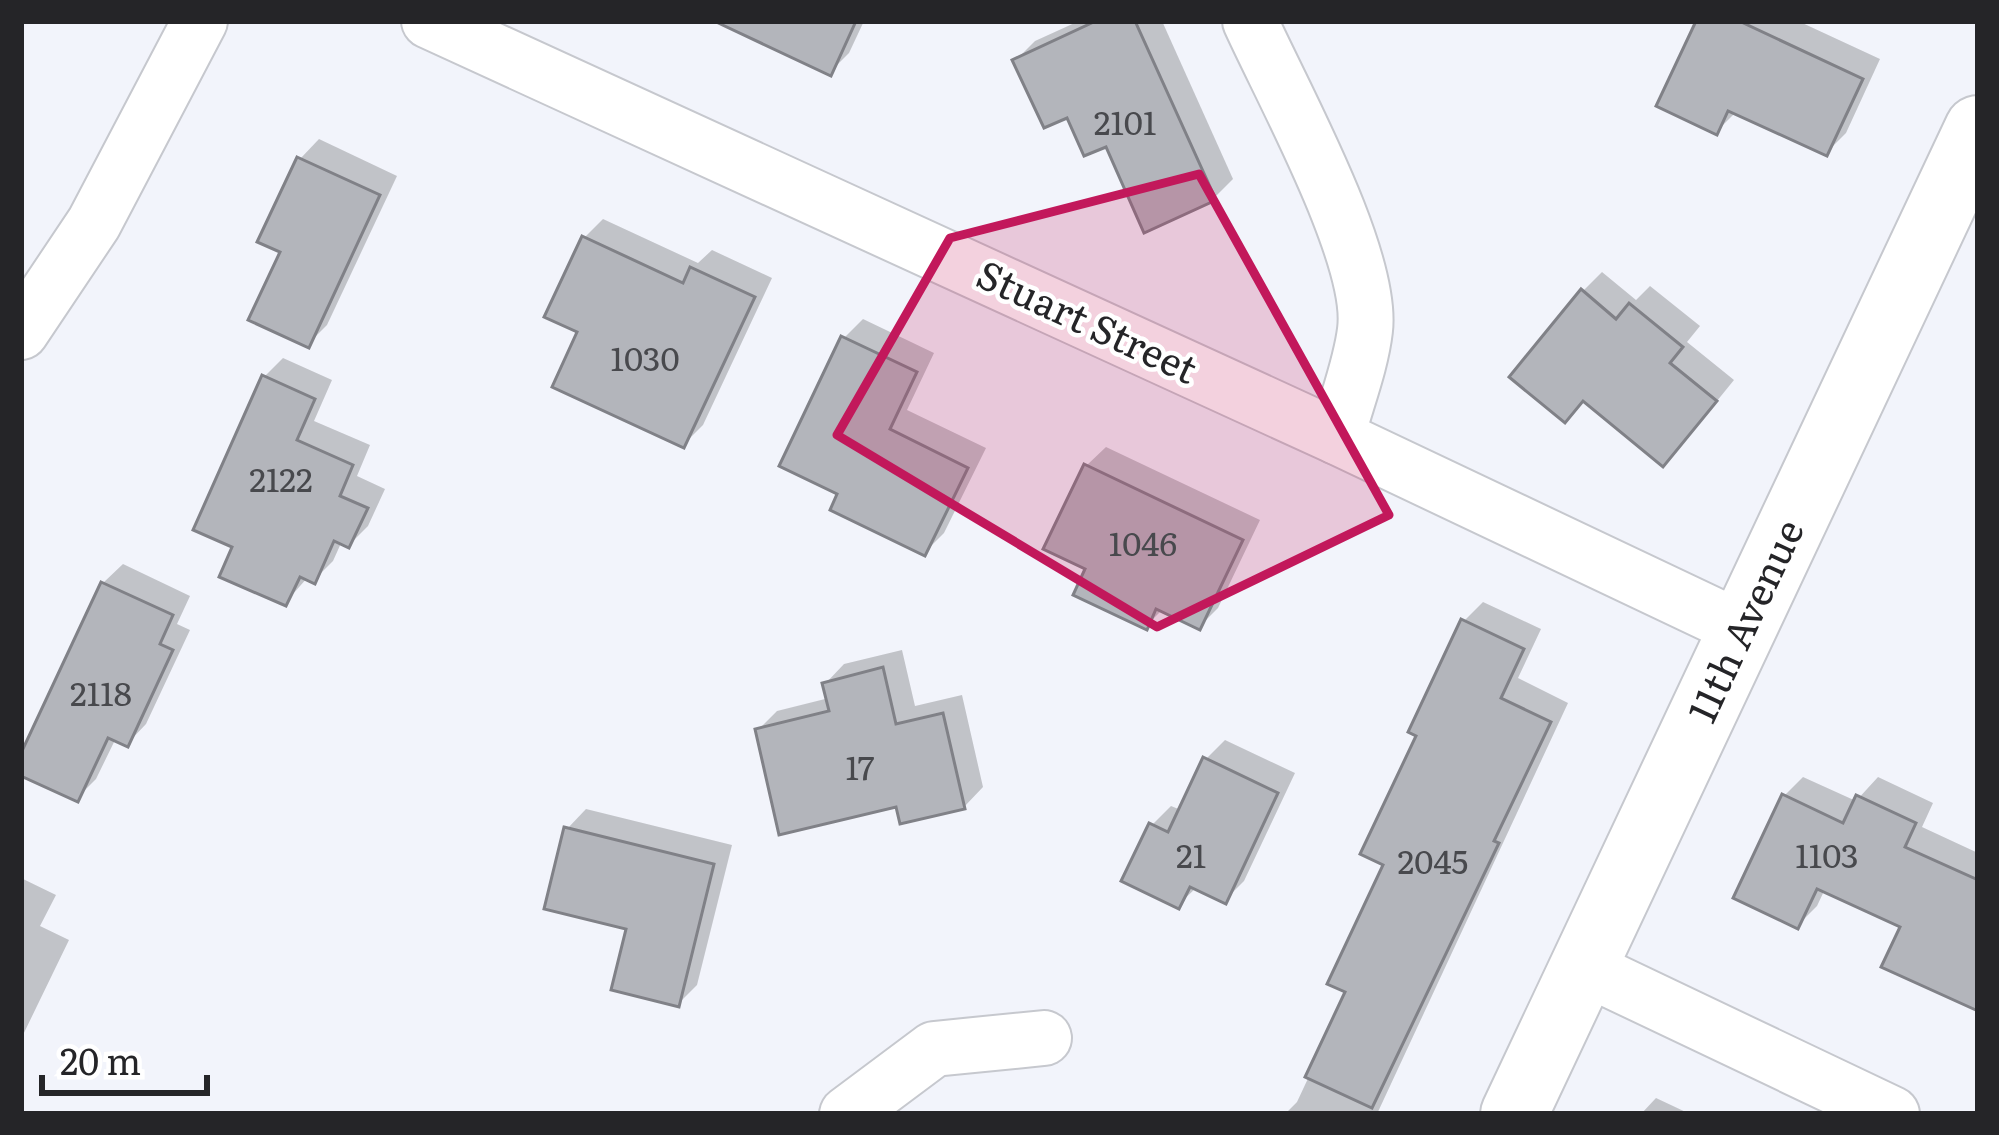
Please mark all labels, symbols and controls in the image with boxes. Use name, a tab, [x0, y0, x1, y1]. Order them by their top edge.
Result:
house number: 2101	[1094, 96, 1156, 145]
street label: Stuart Street	[969, 243, 1208, 396]
house number: 1030	[611, 332, 679, 381]
house number: 2122	[249, 453, 313, 502]
street label: 11th Avenue	[1671, 509, 1816, 731]
house number: 1046	[1109, 517, 1177, 566]
house number: 2118	[70, 667, 132, 716]
house number: 17	[845, 741, 875, 790]
house number: 21	[1176, 829, 1206, 878]
house number: 1103	[1795, 829, 1859, 878]
house number: 2045	[1398, 835, 1468, 884]
scale bar	[42, 1021, 207, 1095]
text: 20 m	[60, 1033, 141, 1086]

